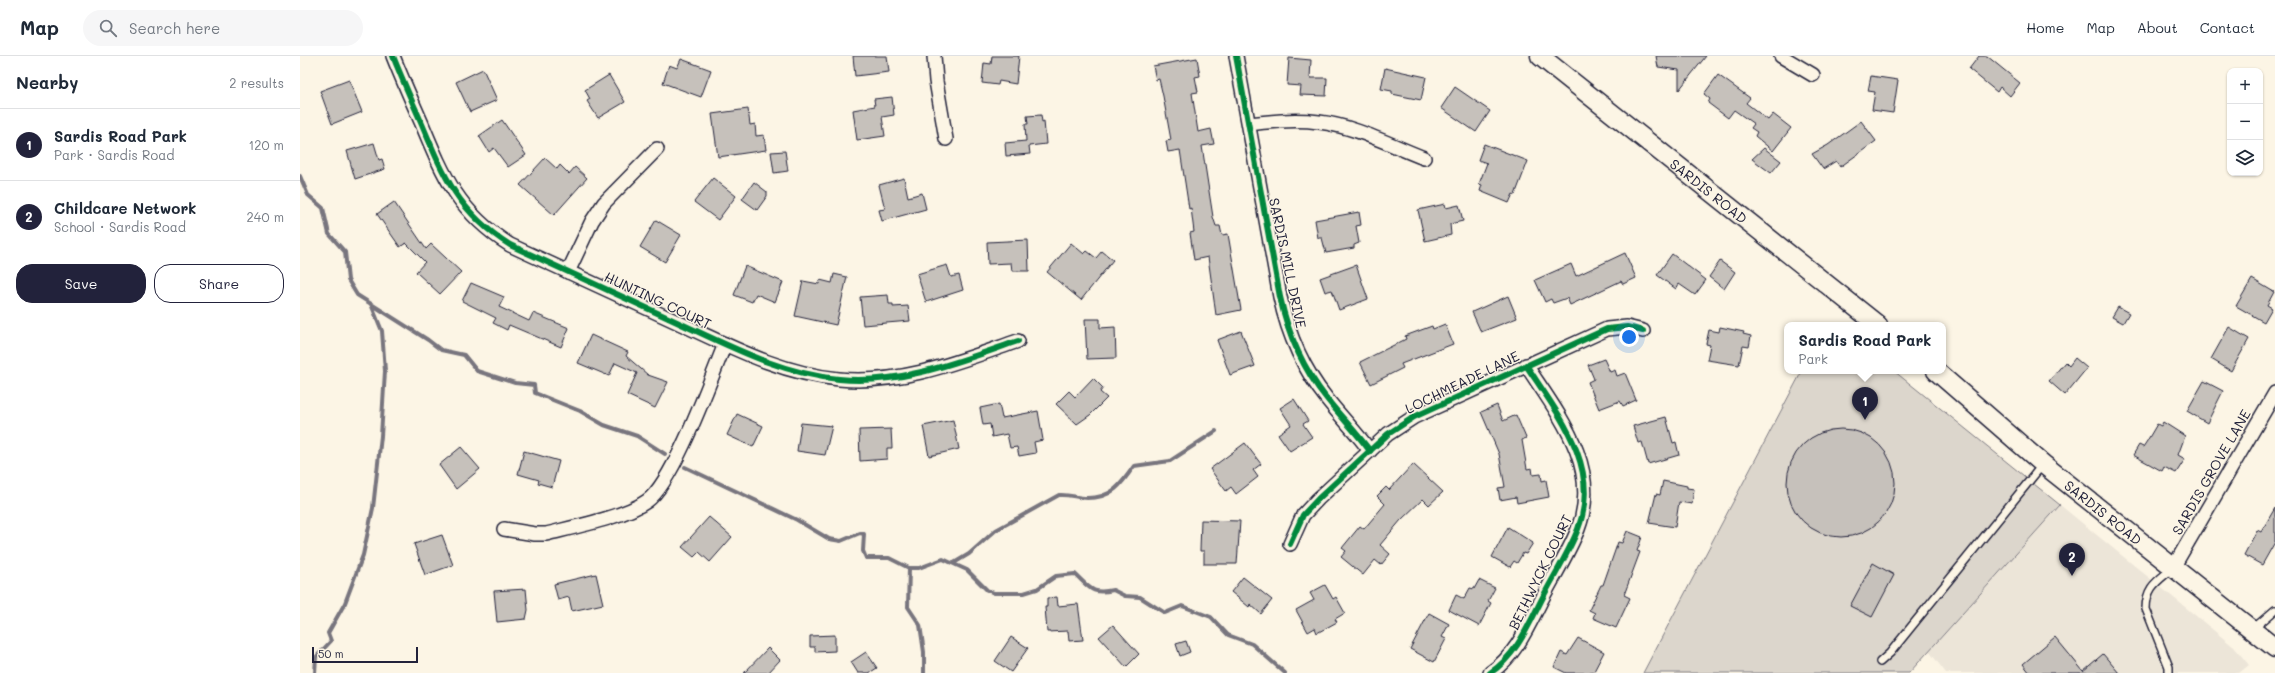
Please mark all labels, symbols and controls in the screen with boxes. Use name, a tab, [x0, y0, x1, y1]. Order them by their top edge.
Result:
search box	[83, 10, 363, 46]
text: Map	[20, 15, 59, 40]
icon: search	[97, 17, 119, 39]
text: Search here	[129, 18, 220, 38]
text: Home	[2026, 18, 2064, 37]
text: Map	[2086, 18, 2115, 37]
text: About	[2137, 18, 2178, 37]
text: Contact	[2200, 18, 2255, 37]
map controls	[2227, 68, 2263, 176]
button: +	[2227, 68, 2263, 104]
text: Nearby	[16, 71, 78, 93]
text: 2 results	[229, 74, 284, 91]
button: −	[2227, 104, 2263, 140]
text: Sardis Road Park	[54, 126, 187, 146]
text: 1	[26, 136, 32, 153]
text: 120 m	[248, 136, 284, 153]
button: layers	[2227, 140, 2263, 176]
text: Park · Sardis Road	[54, 146, 174, 163]
street label: SARDIS ROAD	[1666, 154, 1752, 227]
street label: SARDIS MILL DRIVE	[1265, 196, 1311, 330]
text: Childcare Network	[54, 198, 196, 218]
text: 2	[25, 208, 33, 225]
text: 240 m	[247, 208, 284, 225]
text: School · Sardis Road	[54, 218, 186, 235]
button: Save	[16, 264, 146, 303]
button: Share	[154, 264, 284, 303]
street label: HUNTING COURT	[601, 267, 715, 333]
popup	[1784, 322, 1946, 374]
your location	[1619, 327, 1639, 347]
text: Sardis Road Park	[1799, 330, 1931, 350]
street label: LOCHMEADE LANE	[1402, 346, 1522, 418]
text: Park	[1799, 350, 1828, 367]
pin: 1	[1852, 387, 1878, 420]
street label: SARDIS GROVE LANE	[2167, 406, 2255, 538]
street label: SARDIS ROAD	[2061, 475, 2146, 549]
street label: BETHWYCK COURT	[1504, 511, 1576, 633]
pin: 2	[2059, 543, 2085, 576]
scale bar	[312, 645, 418, 664]
text: 50 m	[318, 646, 344, 661]

